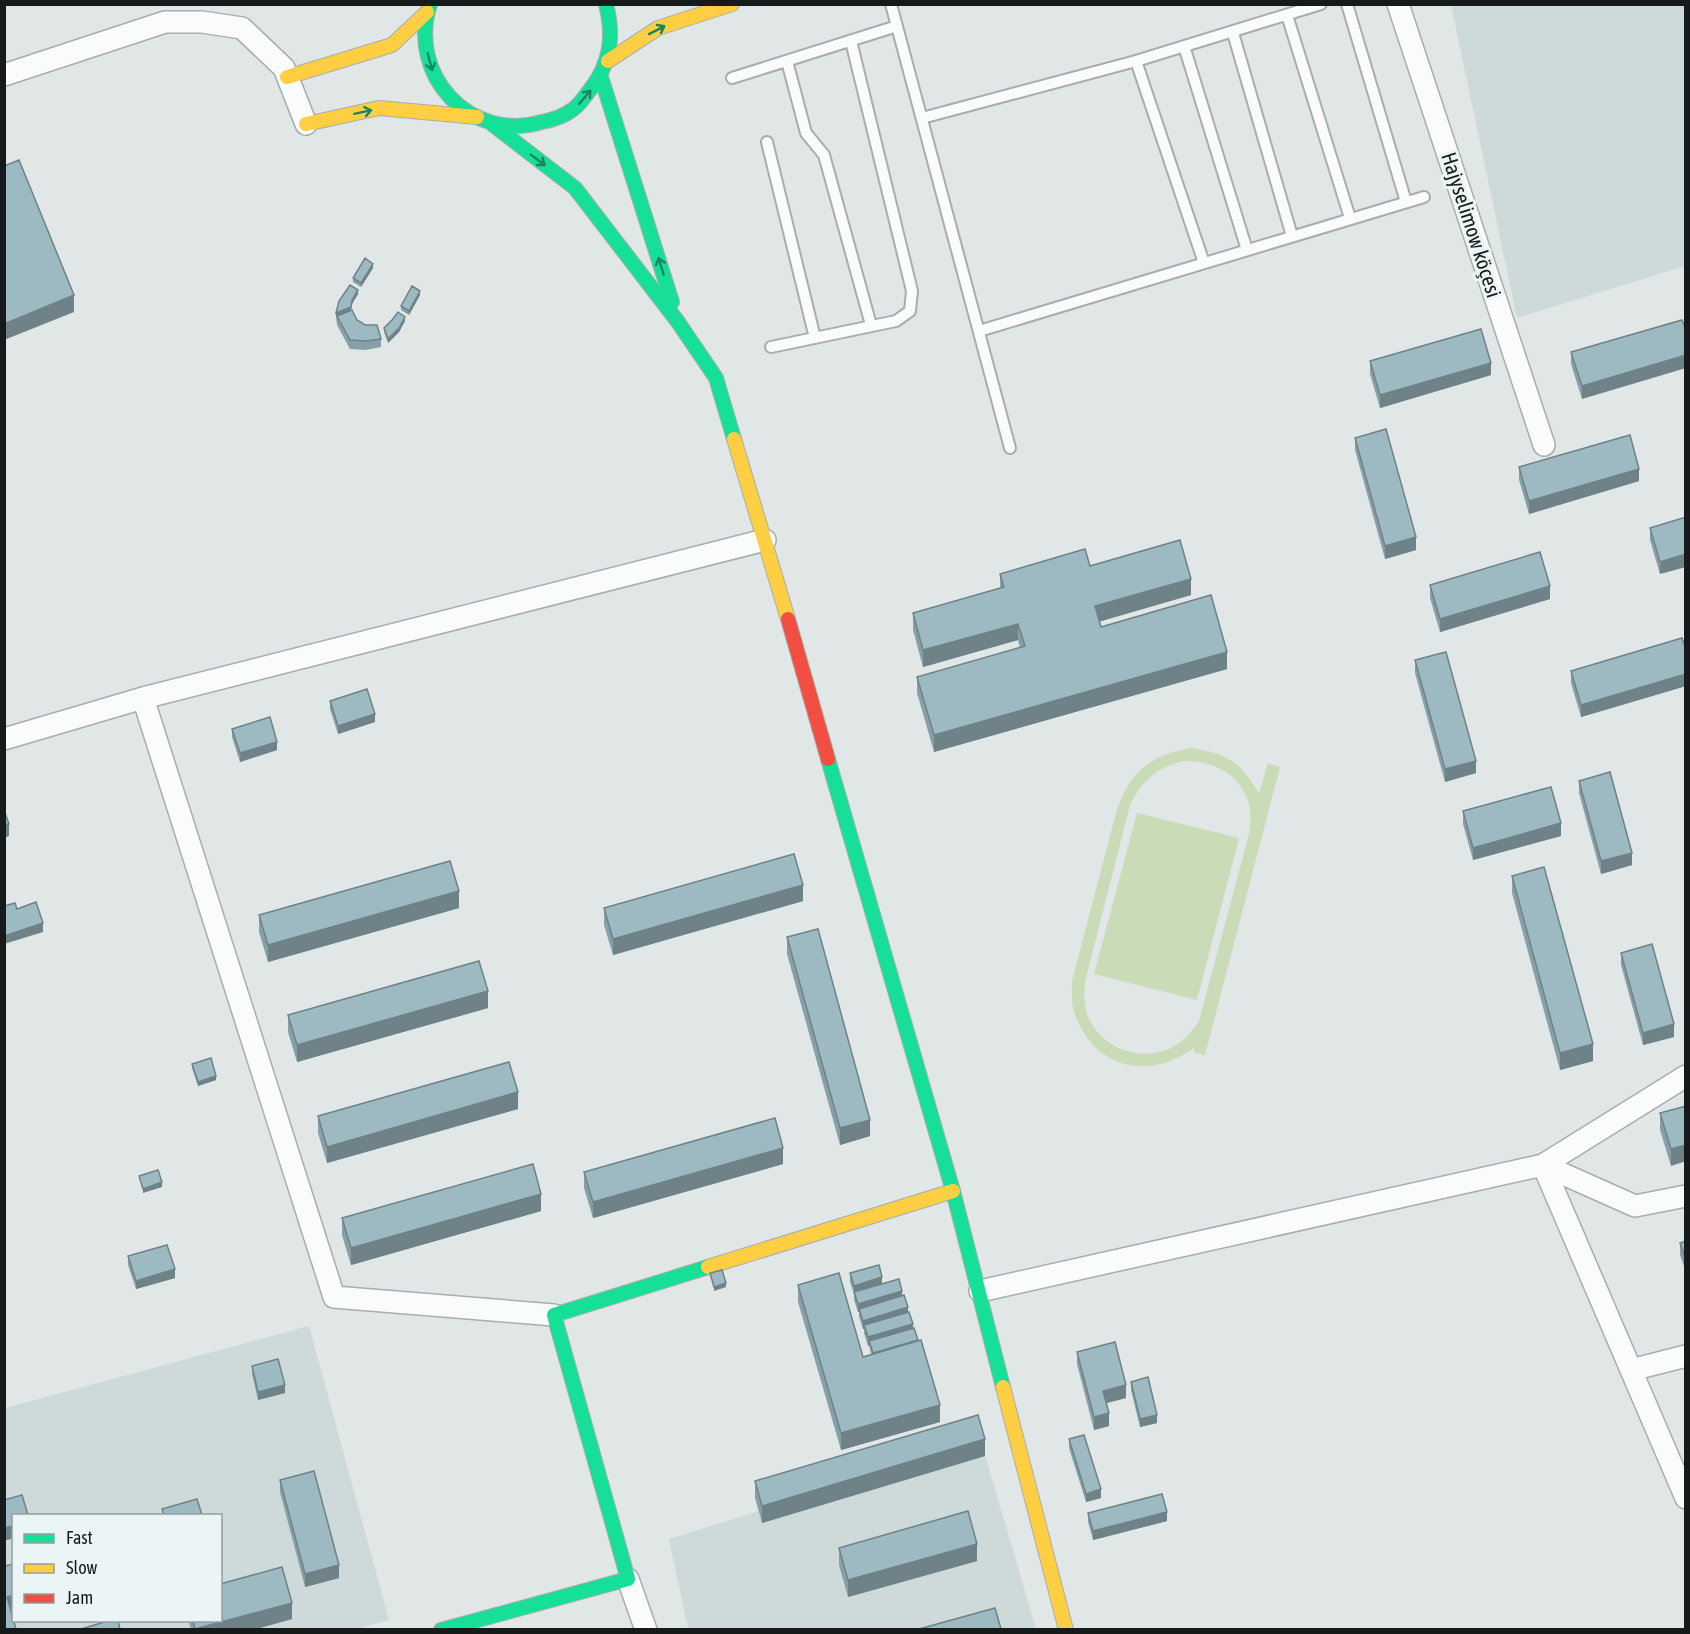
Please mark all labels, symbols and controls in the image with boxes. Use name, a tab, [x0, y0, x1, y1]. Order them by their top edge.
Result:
one-way arrow	[648, 24, 666, 36]
one-way arrow	[424, 52, 436, 71]
one-way arrow	[578, 90, 592, 105]
one-way arrow	[353, 106, 372, 117]
street label: Hajyselimow köçesi	[1437, 149, 1507, 300]
one-way arrow	[530, 154, 546, 166]
one-way arrow	[655, 257, 666, 276]
legend	[12, 1514, 222, 1622]
text: Fast	[66, 1527, 93, 1548]
text: Slow	[66, 1557, 97, 1578]
text: Jam	[66, 1587, 93, 1608]

